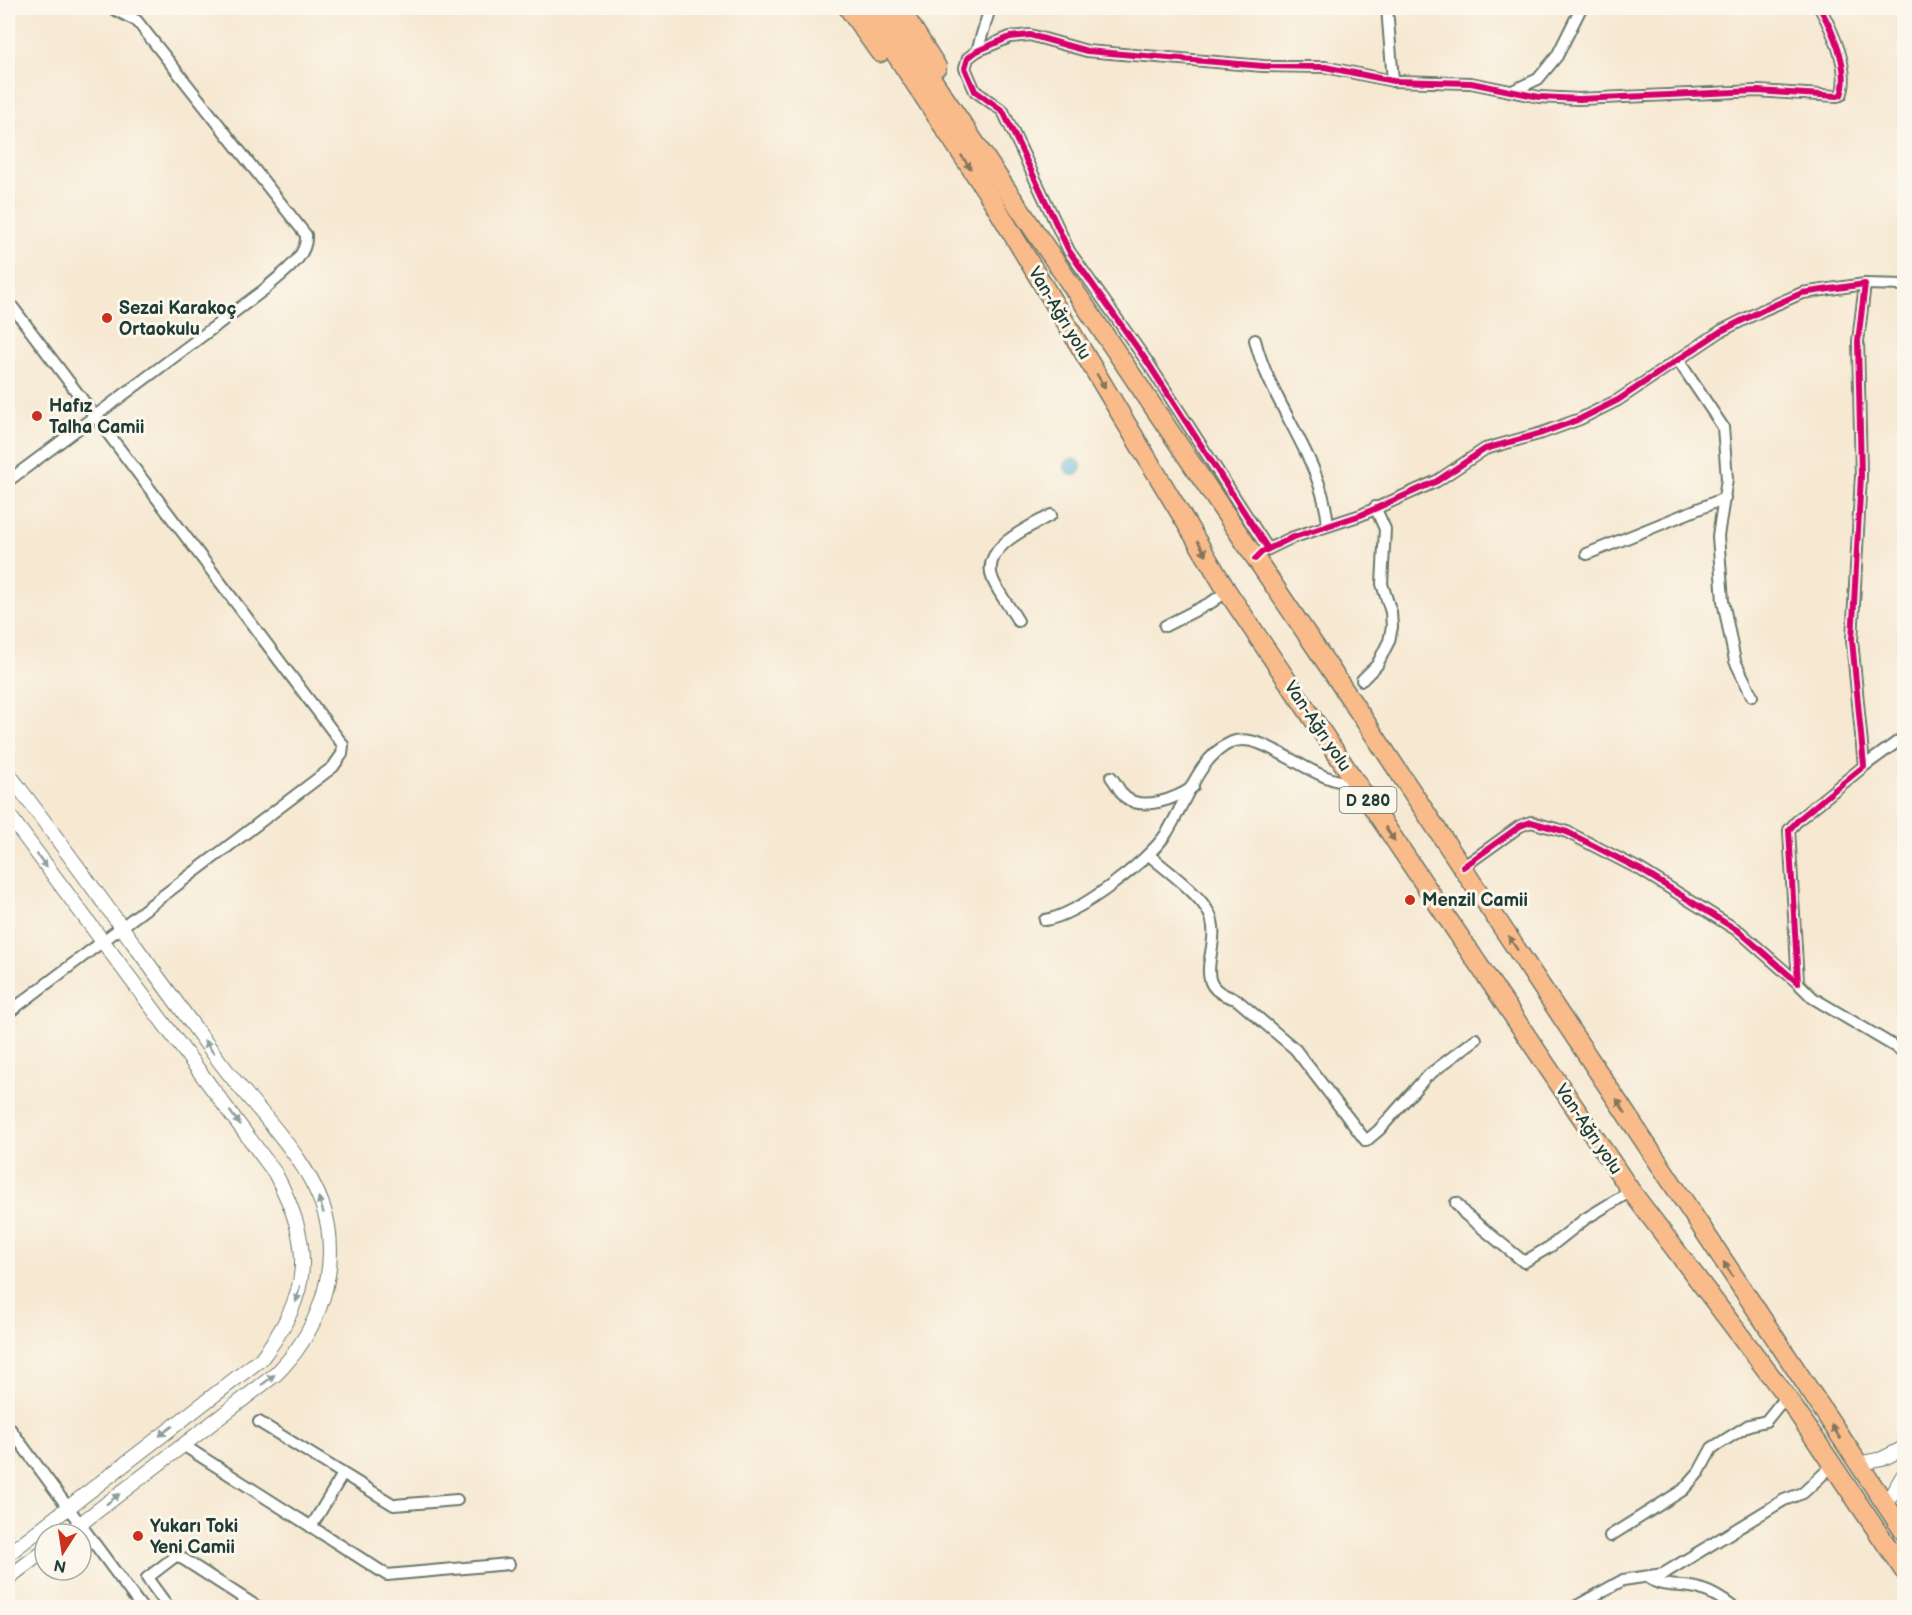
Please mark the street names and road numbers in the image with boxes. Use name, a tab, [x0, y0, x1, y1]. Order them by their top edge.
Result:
street label: Van-Ağrı yolu	[1024, 263, 1095, 363]
street label: Van-Ağrı yolu	[1280, 677, 1355, 775]
road number: D 280	[1340, 787, 1396, 813]
street label: Van-Ağrı yolu	[1551, 1080, 1626, 1178]

